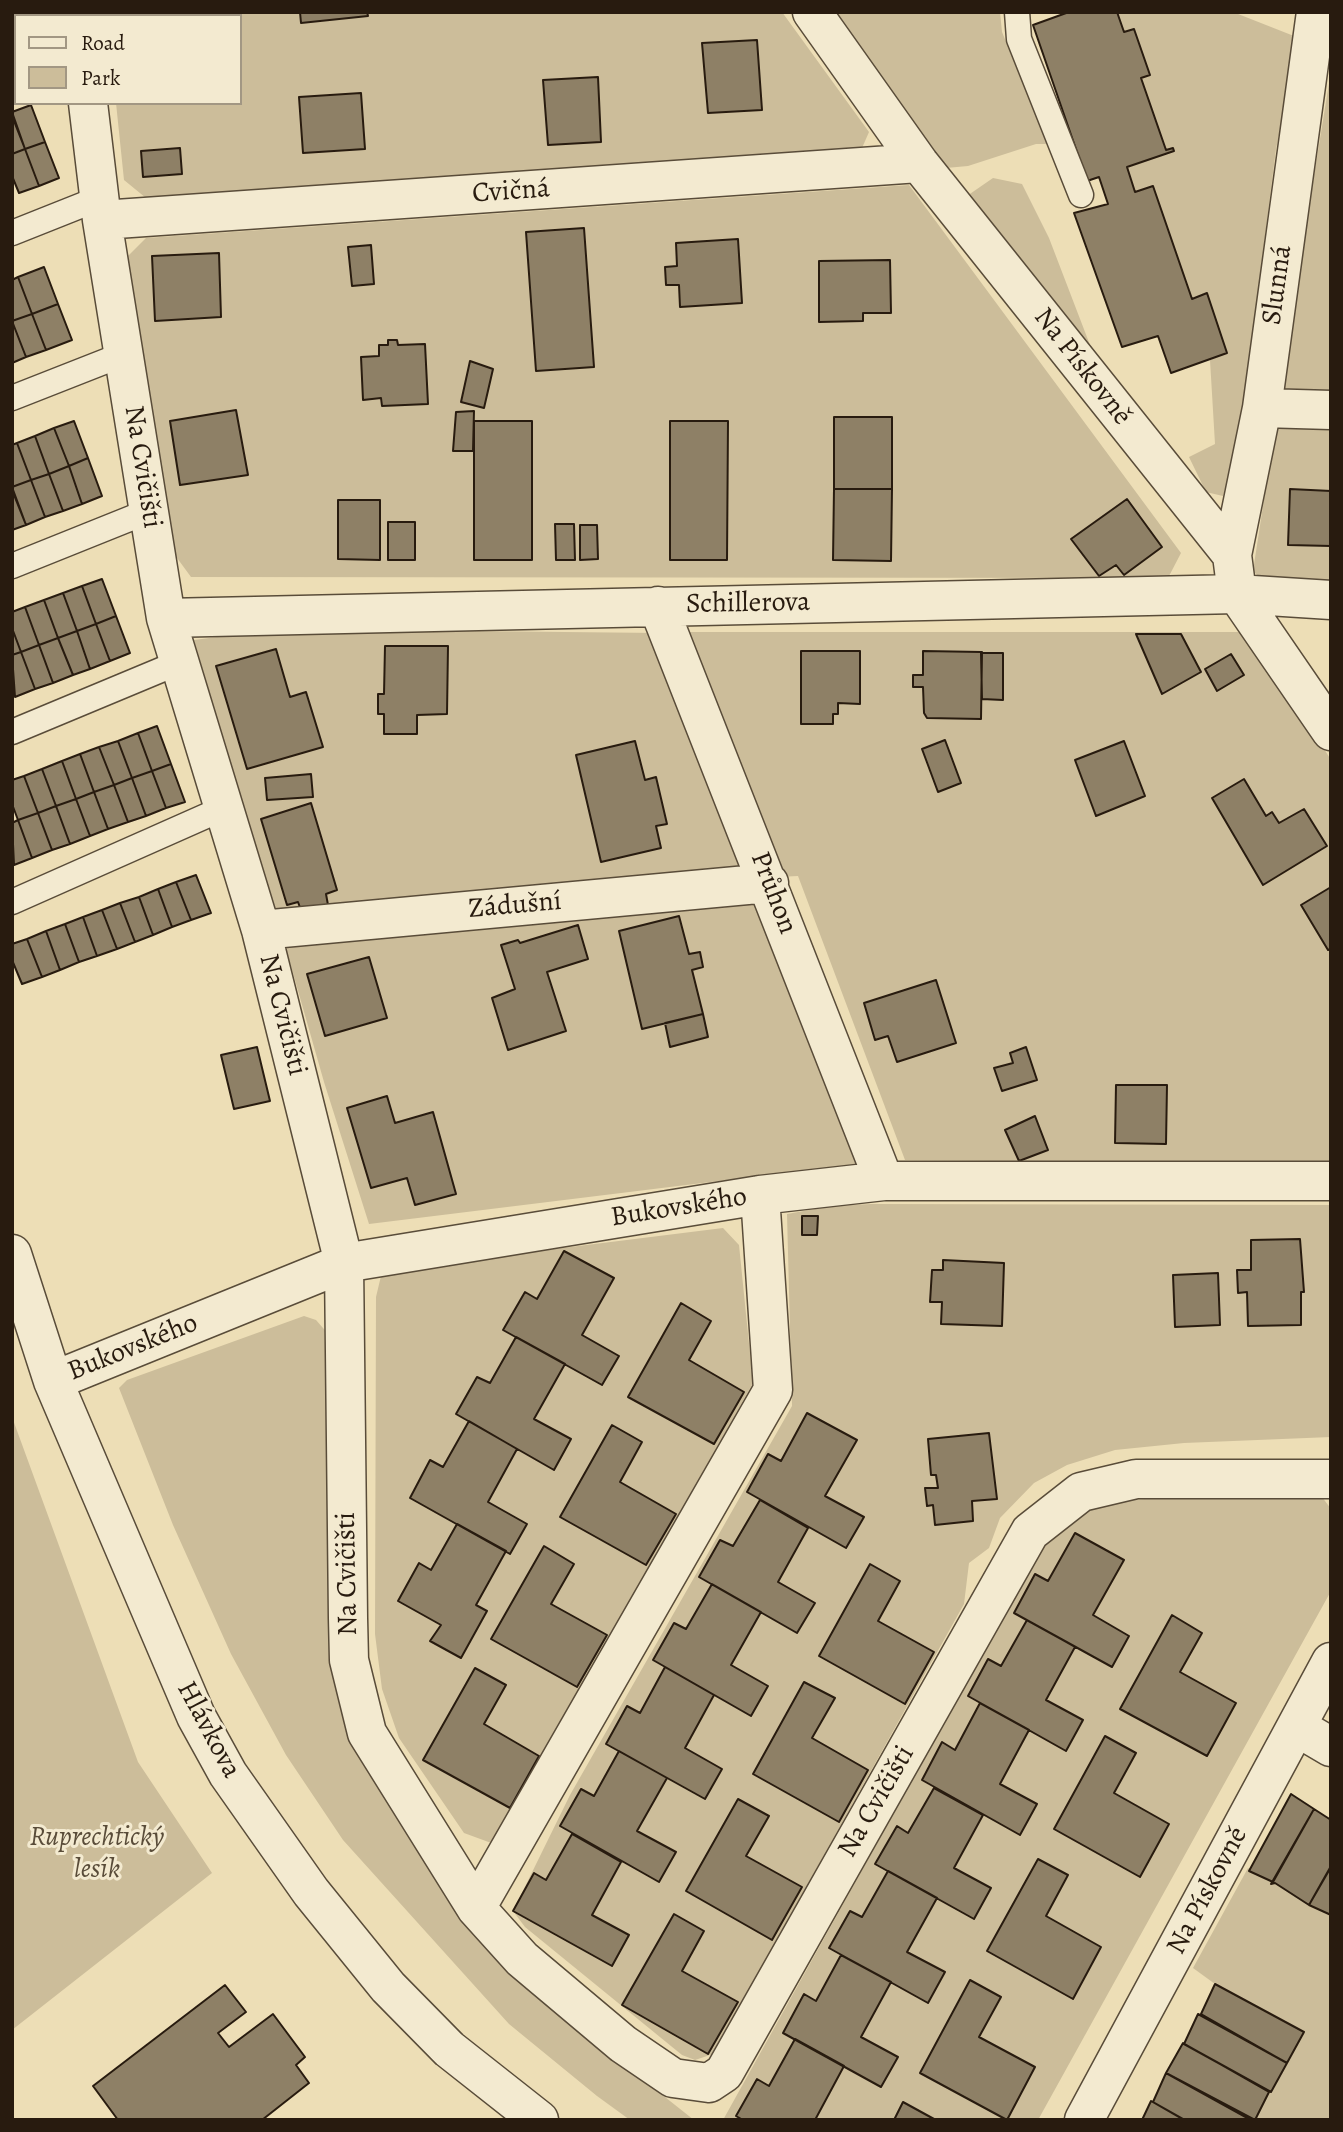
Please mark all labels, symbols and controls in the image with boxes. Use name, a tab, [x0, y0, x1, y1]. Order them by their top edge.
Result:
legend	[14, 14, 242, 105]
text: Road	[81, 29, 125, 57]
text: Park	[81, 64, 120, 92]
street label: Cvičná	[471, 173, 551, 211]
street label: Slunná	[1256, 243, 1300, 327]
street label: Na Pískovně	[1026, 302, 1138, 432]
street label: Na Cvičišti	[116, 403, 168, 531]
street label: Schillerova	[686, 586, 810, 622]
street label: Průhon	[742, 847, 804, 939]
street label: Zádušní	[467, 885, 563, 927]
street label: Na Cvičišti	[251, 951, 313, 1079]
street label: Bukovského	[609, 1181, 749, 1235]
street label: Bukovského	[63, 1307, 203, 1389]
street label: Na Cvičišti	[330, 1512, 366, 1636]
street label: Hlávkova	[169, 1676, 247, 1784]
street label: Na Cvičišti	[831, 1740, 923, 1864]
park label: Ruprechtický lesík	[30, 1821, 164, 1887]
street label: Na Pískovně	[1160, 1821, 1256, 1961]

